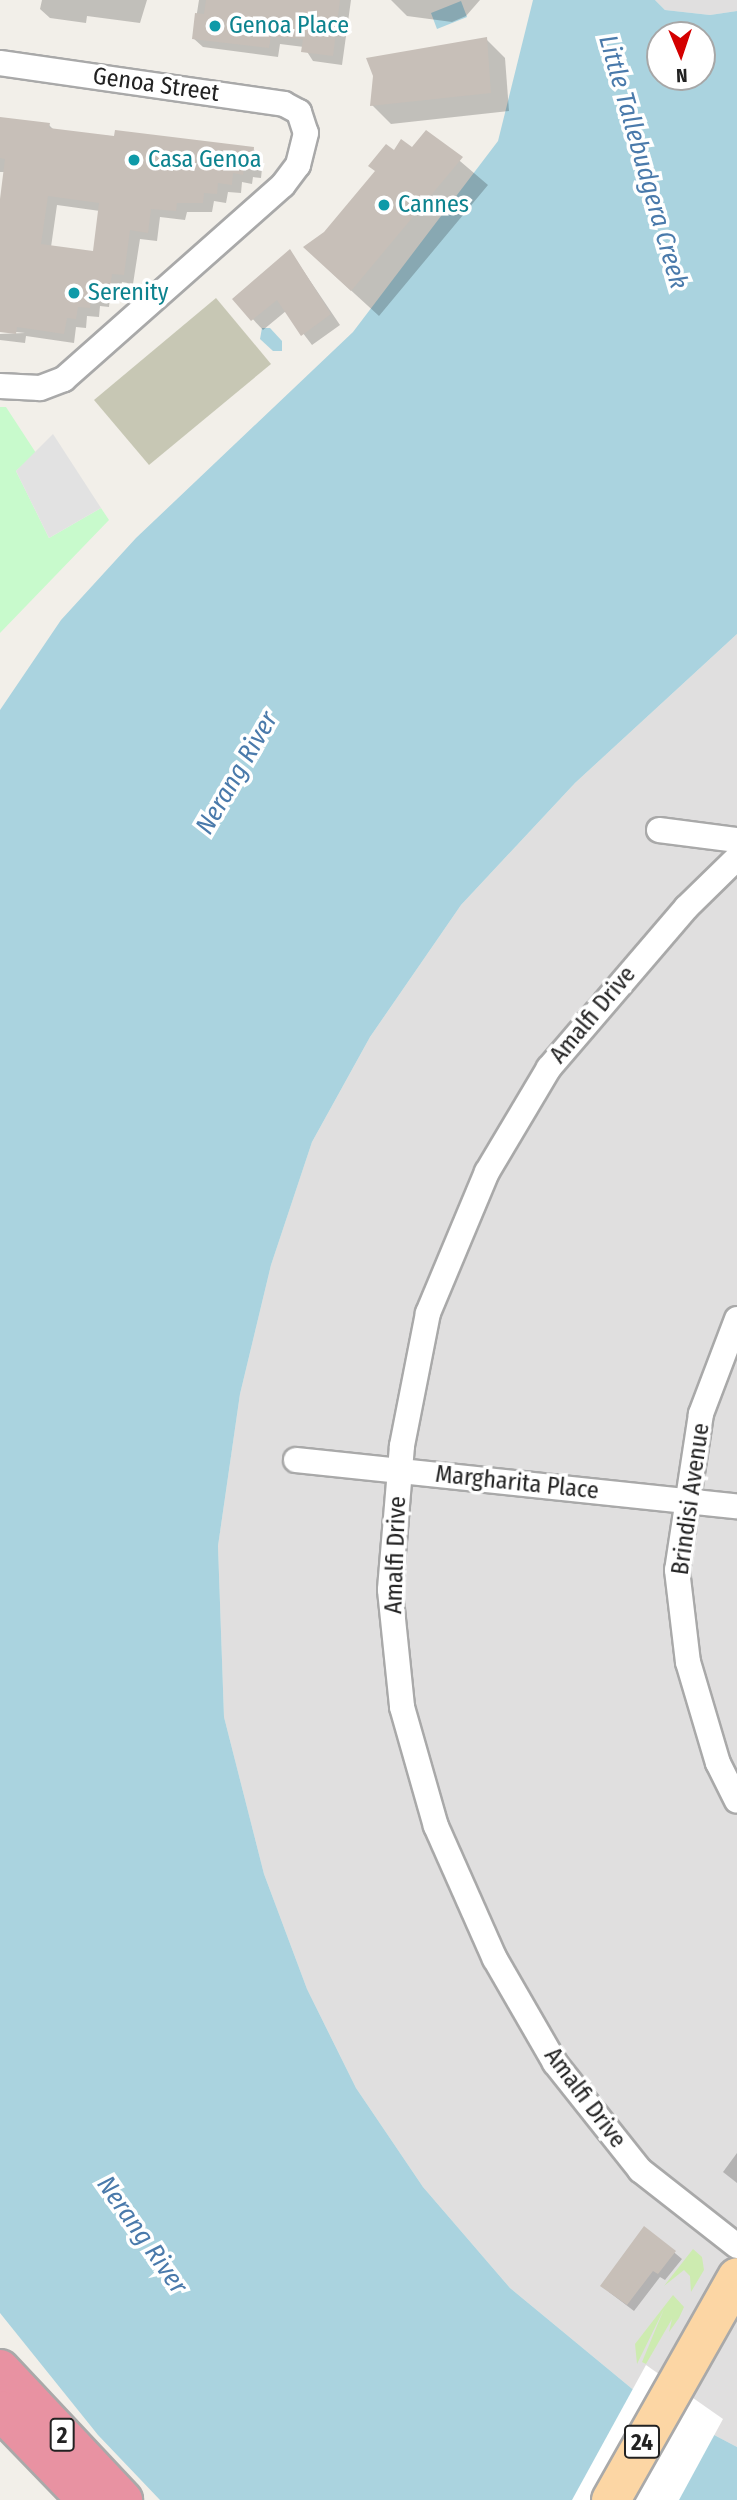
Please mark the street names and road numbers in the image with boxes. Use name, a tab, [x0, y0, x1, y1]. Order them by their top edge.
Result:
street label: Genoa Street	[91, 62, 221, 108]
street label: Amalfi Drive	[544, 961, 642, 1069]
street label: Brindisi Avenue	[666, 1421, 716, 1577]
street label: Margharita Place	[434, 1460, 600, 1506]
street label: Amalfi Drive	[380, 1496, 412, 1614]
street label: Amalfi Drive	[538, 2042, 632, 2154]
road number: 2	[48, 2416, 76, 2454]
road number: 24	[623, 2422, 661, 2462]

